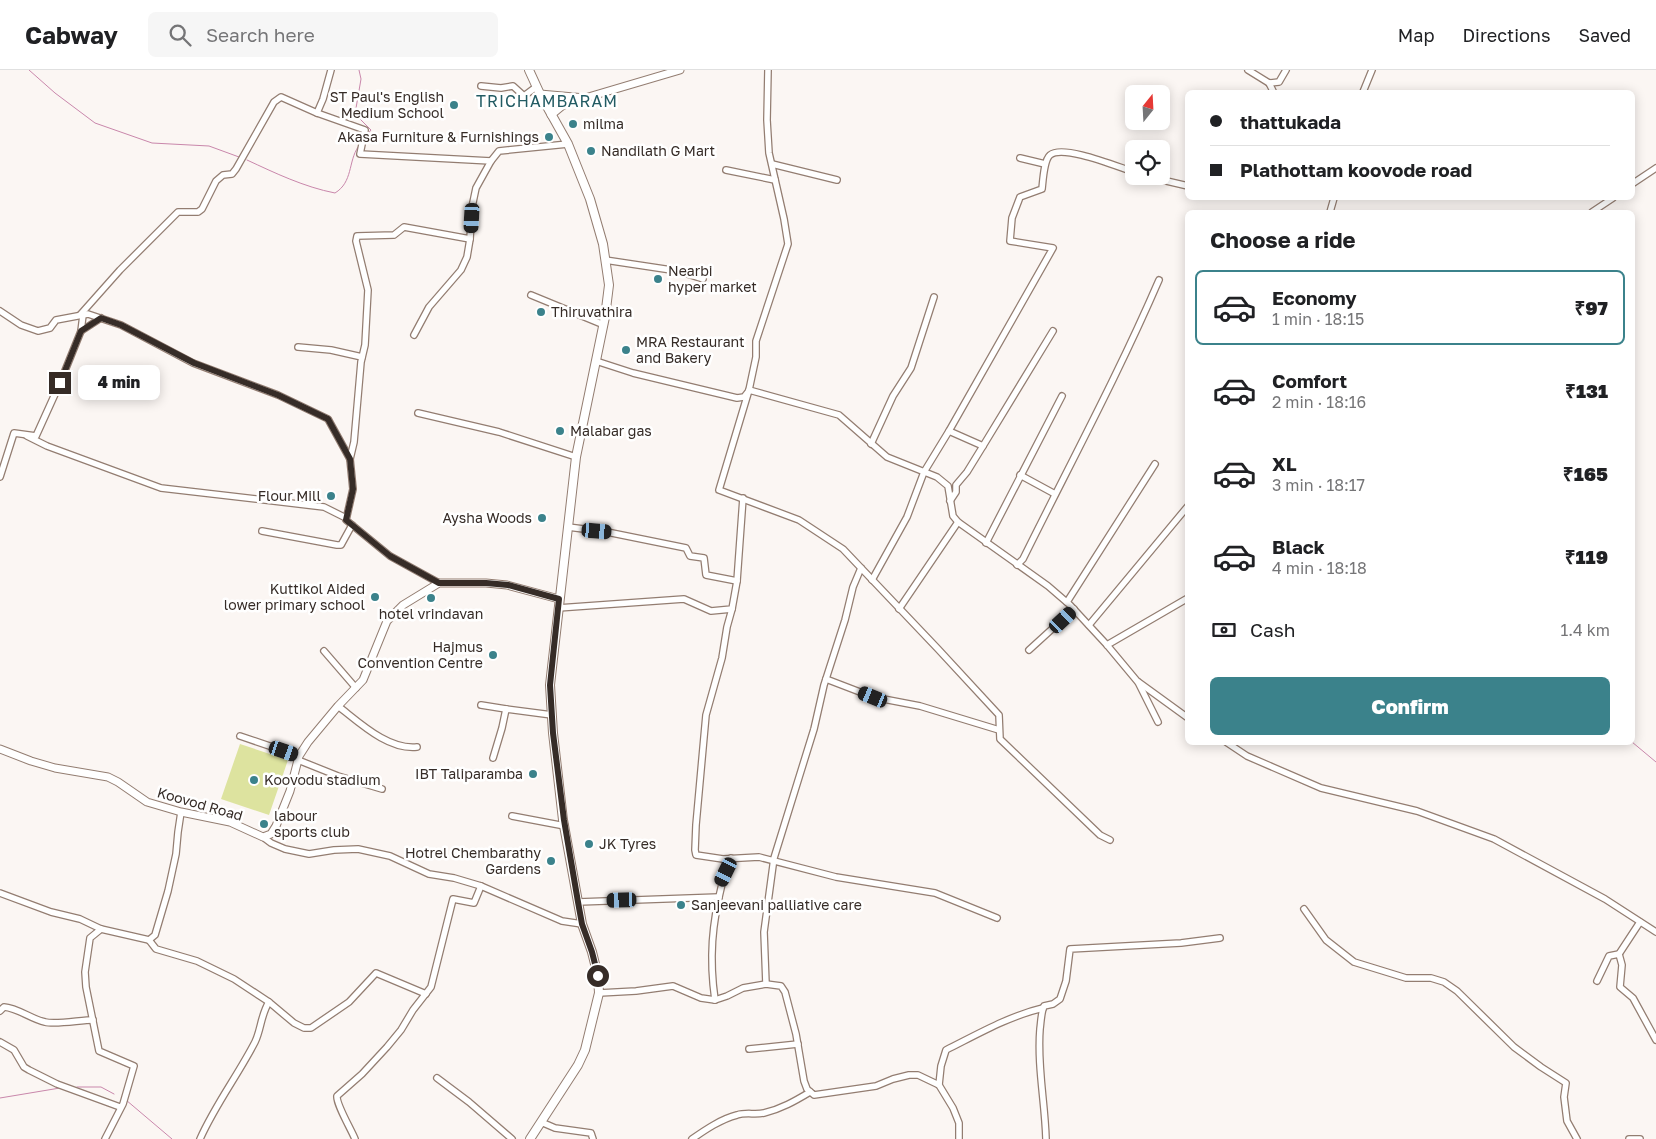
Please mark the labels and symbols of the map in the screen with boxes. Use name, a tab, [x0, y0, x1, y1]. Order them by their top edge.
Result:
north arrow	[1125, 85, 1170, 130]
place label: ST Paul's English Medium School	[330, 88, 444, 121]
district label: TRICHAMBARAM	[476, 91, 618, 111]
marker: ST Paul's English Medium School	[448, 99, 460, 111]
place label: milma	[583, 115, 624, 132]
marker: milma	[567, 118, 579, 130]
place label: Akasa Furniture & Furnishings	[338, 128, 539, 145]
marker: Akasa Furniture & Furnishings	[543, 131, 555, 143]
place label: Nandilath G Mart	[601, 142, 715, 159]
marker: Nandilath G Mart	[585, 145, 597, 157]
car	[463, 203, 480, 233]
place label: Nearbi hyper market	[668, 262, 757, 295]
marker: Nearbi hyper market	[652, 273, 664, 285]
place label: Thiruvathira	[551, 303, 632, 320]
marker: Thiruvathira	[535, 306, 547, 318]
place label: MRA Restaurant and Bakery	[636, 333, 745, 366]
marker: MRA Restaurant and Bakery	[620, 344, 632, 356]
callout: 4 min	[78, 366, 160, 400]
route end	[49, 372, 71, 394]
place label: Malabar gas	[570, 422, 652, 439]
marker: Malabar gas	[554, 425, 566, 437]
place label: Flour Mill	[258, 487, 321, 504]
marker: Flour Mill	[325, 490, 337, 502]
place label: Aysha Woods	[442, 509, 532, 526]
marker: Aysha Woods	[536, 512, 548, 524]
car	[581, 522, 612, 540]
place label: Kuttikol Aided lower primary school	[224, 580, 365, 613]
marker: Kuttikol Aided lower primary school	[369, 591, 381, 603]
marker: hotel vrindavan	[425, 592, 437, 604]
car	[1046, 604, 1079, 636]
place label: hotel vrindavan	[379, 605, 483, 622]
place label: Hajmus Convention Centre	[358, 638, 483, 671]
marker: Hajmus Convention Centre	[487, 649, 499, 661]
car	[856, 684, 889, 710]
car	[267, 739, 300, 763]
place label: IBT Taliparamba	[415, 765, 523, 782]
marker: IBT Taliparamba	[527, 768, 539, 780]
place label: Koovodu stadium	[264, 771, 381, 788]
marker: Koovodu stadium	[248, 774, 260, 786]
street label: Koovod Road	[155, 783, 245, 824]
place label: labour sports club	[274, 807, 350, 840]
marker: labour sports club	[258, 818, 270, 830]
place label: JK Tyres	[599, 835, 656, 852]
marker: JK Tyres	[583, 838, 595, 850]
place label: Hotrel Chembarathy Gardens	[405, 844, 541, 877]
marker: Hotrel Chembarathy Gardens	[545, 855, 557, 867]
car	[712, 855, 739, 889]
car	[606, 892, 637, 908]
place label: Sanjeevani palliative care	[691, 896, 862, 913]
marker: Sanjeevani palliative care	[675, 899, 687, 911]
route start	[587, 965, 609, 987]

